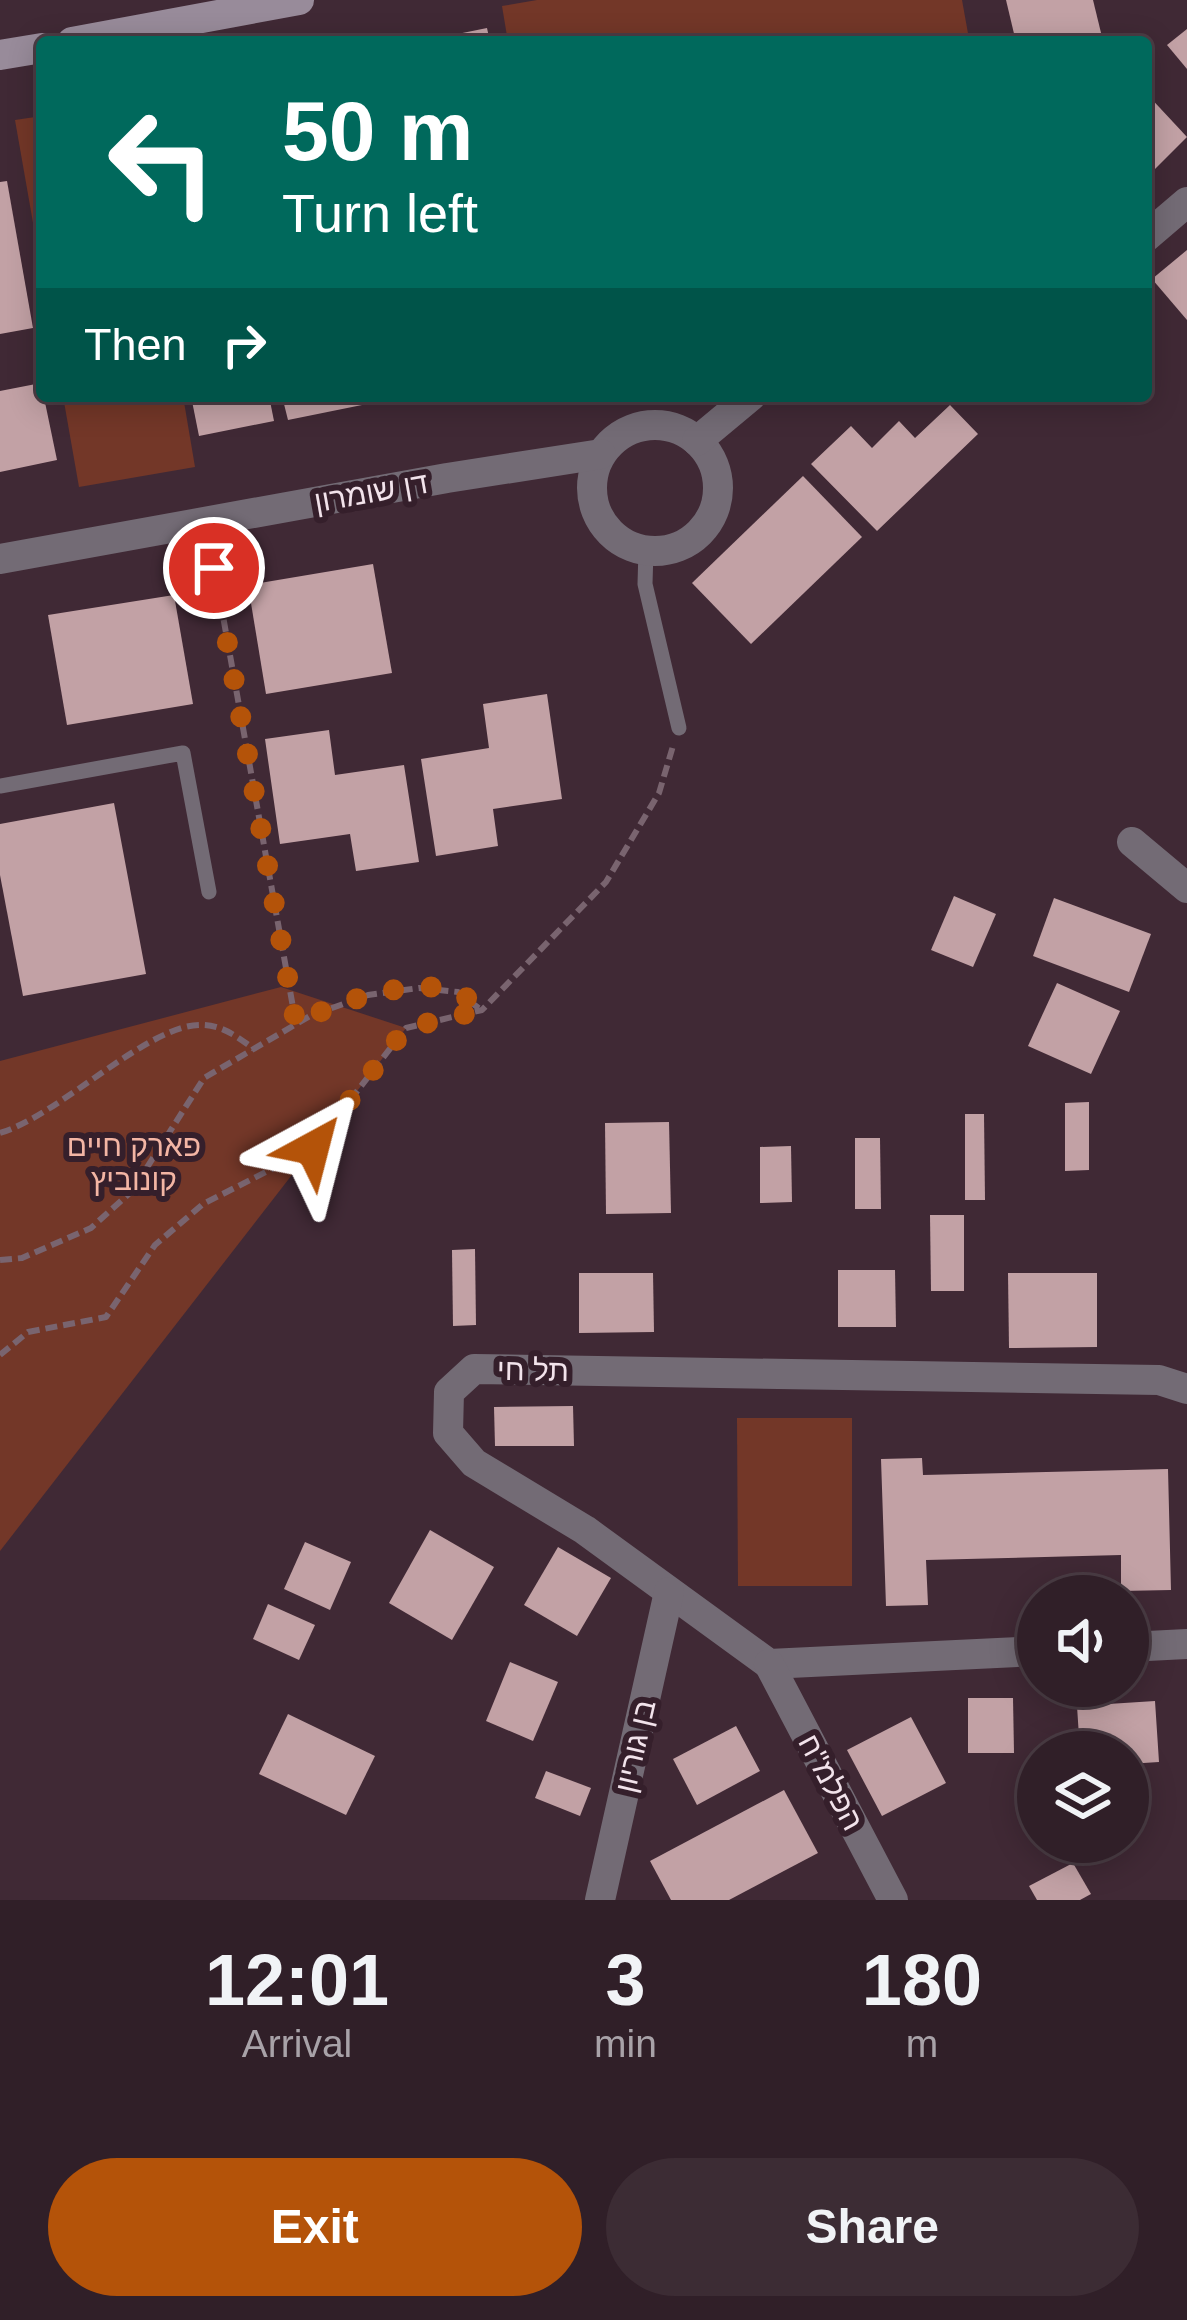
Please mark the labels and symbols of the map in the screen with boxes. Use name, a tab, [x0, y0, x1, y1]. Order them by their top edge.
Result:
street label: דן שומרון	[312, 466, 430, 518]
pin	[163, 517, 265, 619]
position arrow	[250, 1085, 376, 1211]
park label: פארק חיים קונוביץ	[67, 1129, 201, 1196]
street label: תל חי	[497, 1353, 569, 1387]
street label: בן גוריון	[608, 1697, 662, 1795]
street label: הפלמ"ח	[792, 1729, 870, 1835]

